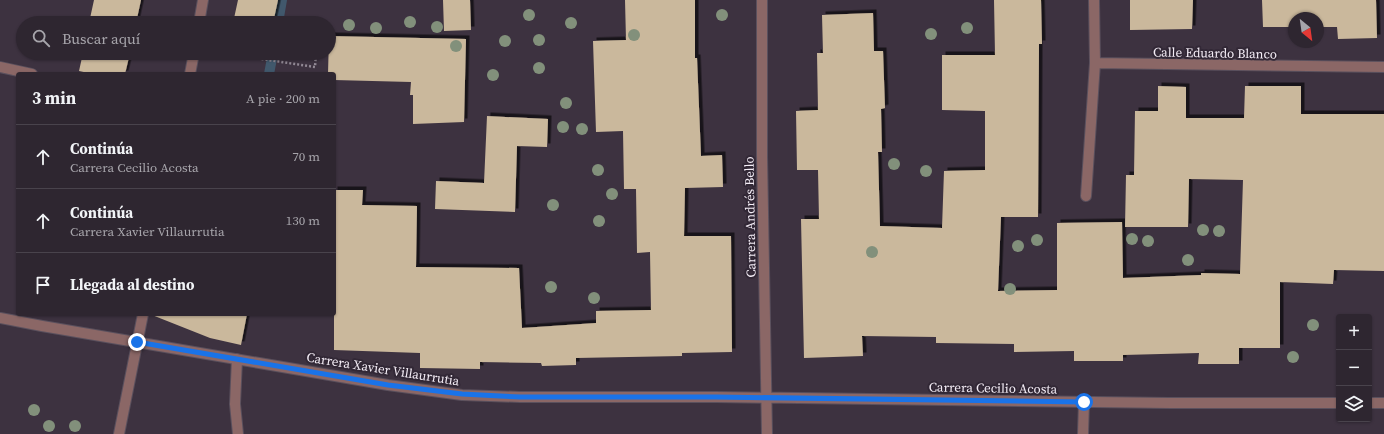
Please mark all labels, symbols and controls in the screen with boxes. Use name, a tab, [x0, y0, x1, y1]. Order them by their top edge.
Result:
north arrow	[1288, 12, 1324, 48]
search box	[16, 16, 336, 60]
icon: search	[30, 27, 52, 49]
text: Buscar aquí	[62, 28, 140, 49]
street label: Calle Eduardo Blanco	[1153, 43, 1277, 63]
text: 3 min	[32, 86, 76, 110]
text: A pie · 200 m	[246, 90, 320, 107]
text: Continúa	[70, 138, 133, 159]
icon: ahead	[32, 146, 54, 168]
text: 70 m	[292, 148, 320, 165]
street label: Carrera Andrés Bello	[740, 156, 760, 278]
text: Carrera Cecilio Acosta	[70, 159, 199, 176]
text: Continúa	[70, 202, 133, 223]
icon: ahead	[32, 210, 54, 232]
text: 130 m	[286, 212, 320, 229]
text: Carrera Xavier Villaurrutia	[70, 223, 225, 240]
icon: arrive	[32, 274, 54, 296]
text: Llegada al destino	[70, 274, 195, 295]
map controls	[1336, 314, 1372, 422]
button: +	[1336, 314, 1372, 350]
route end	[128, 333, 146, 351]
street label: Carrera Xavier Villaurrutia	[305, 349, 461, 390]
button: −	[1336, 350, 1372, 386]
street label: Carrera Cecilio Acosta	[929, 378, 1058, 398]
button: layers	[1336, 386, 1372, 422]
route start	[1075, 393, 1093, 411]

